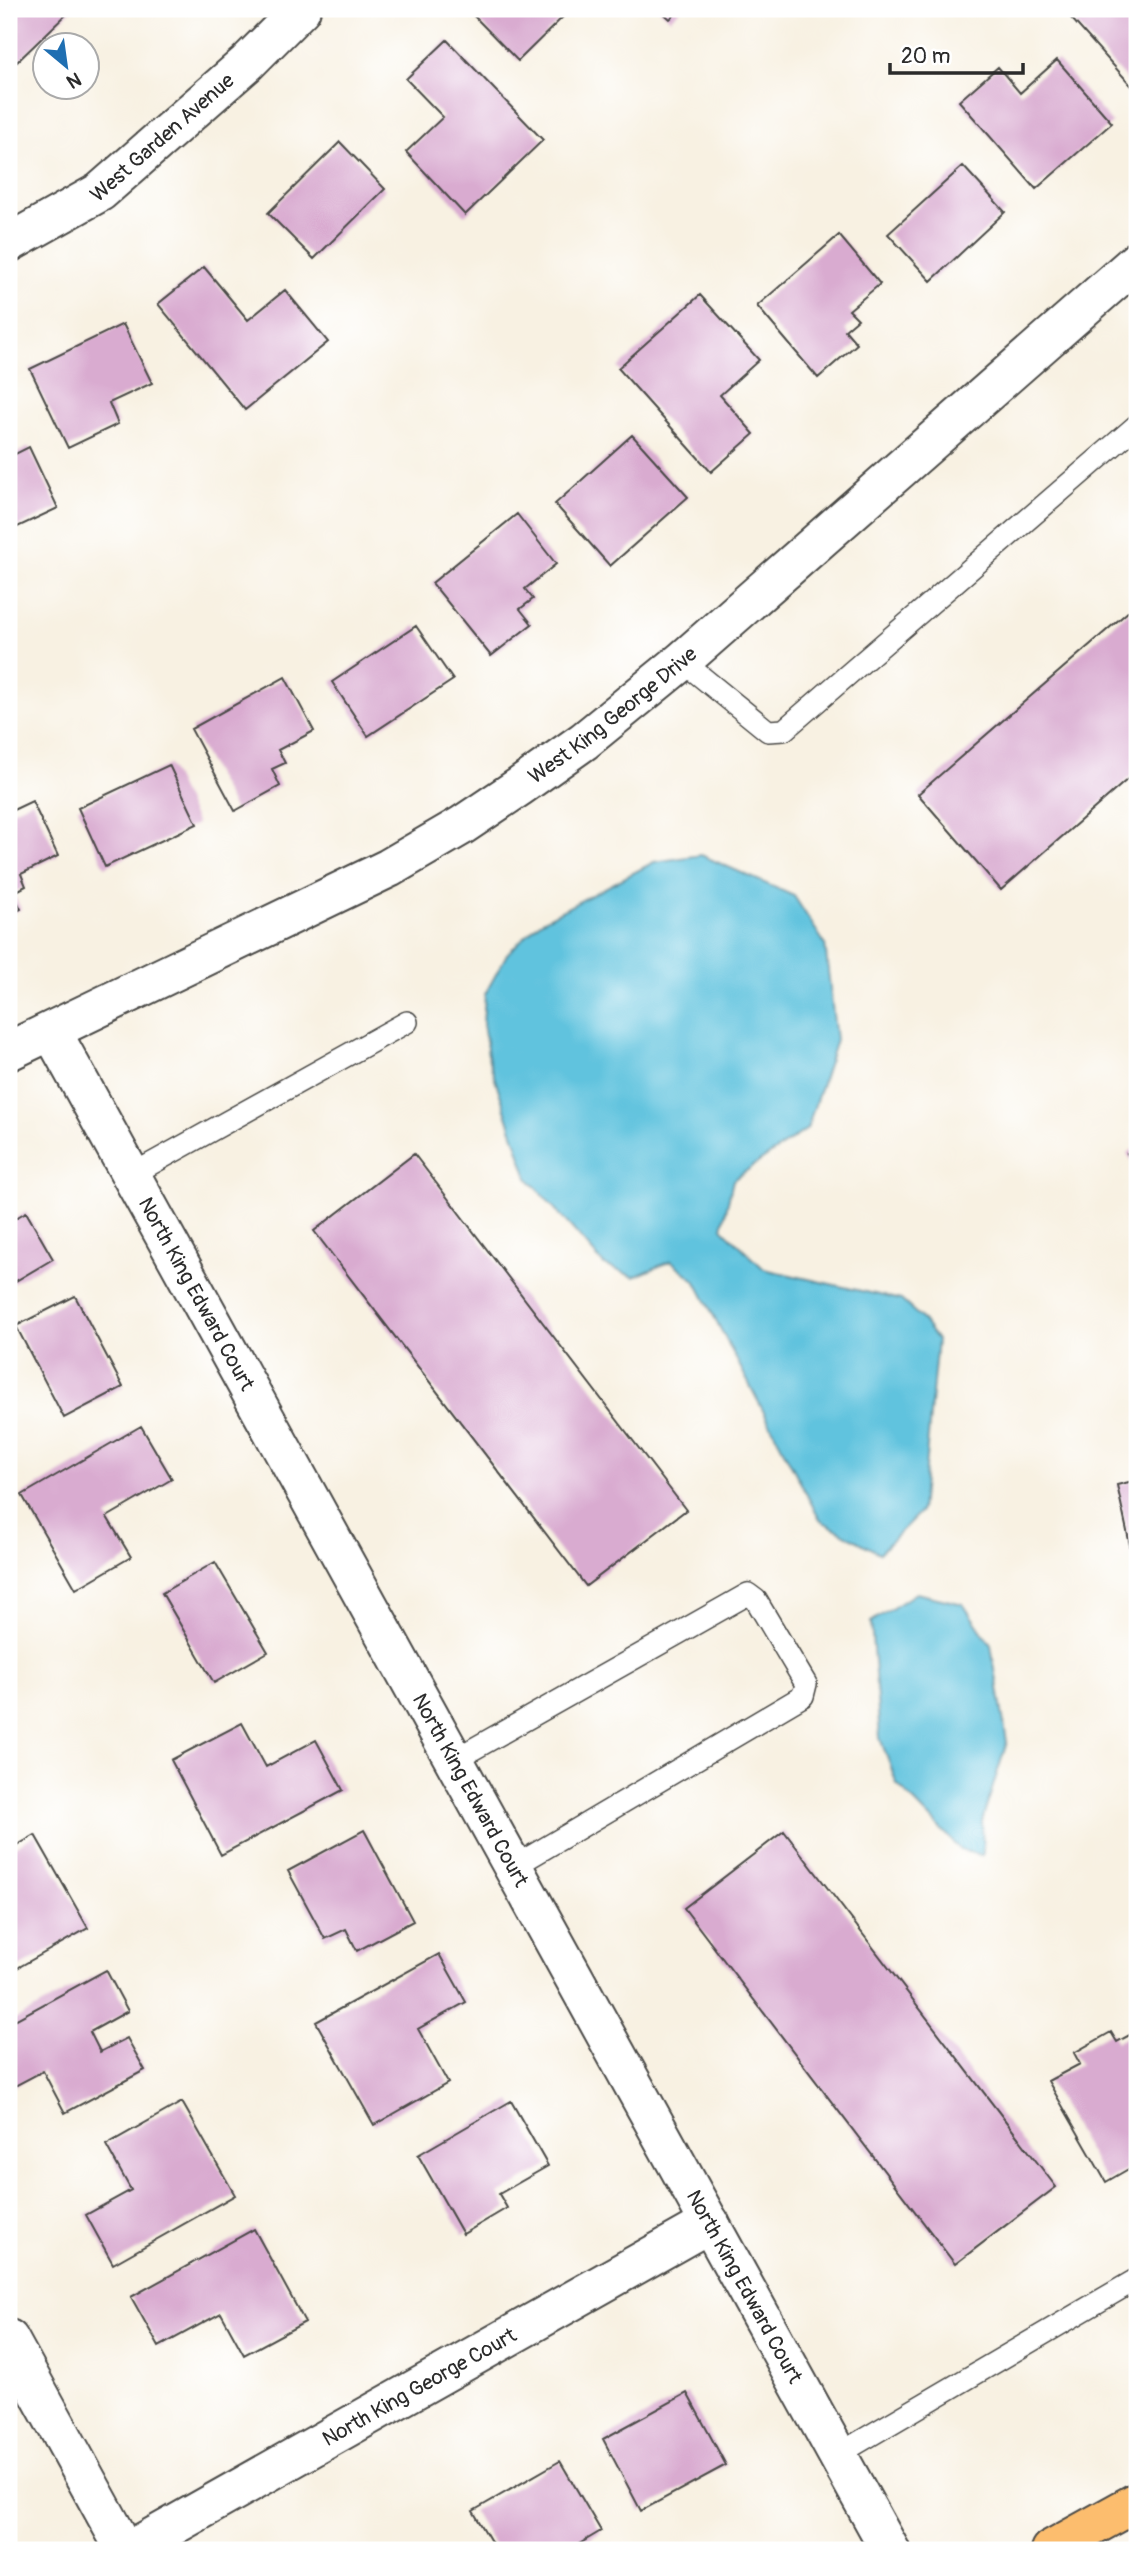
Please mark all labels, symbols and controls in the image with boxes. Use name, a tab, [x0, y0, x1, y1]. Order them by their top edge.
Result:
north arrow	[32, 32, 102, 102]
scale bar	[890, 32, 1024, 76]
text: 20 m	[901, 43, 950, 70]
text: N	[62, 66, 85, 94]
street label: West Garden Avenue	[85, 67, 241, 208]
street label: West King George Drive	[523, 641, 703, 790]
street label: North King Edward Court	[132, 1192, 261, 1396]
street label: North King Edward Court	[406, 1689, 535, 1892]
street label: North King Edward Court	[680, 2185, 809, 2389]
street label: North King George Court	[318, 2322, 522, 2453]

